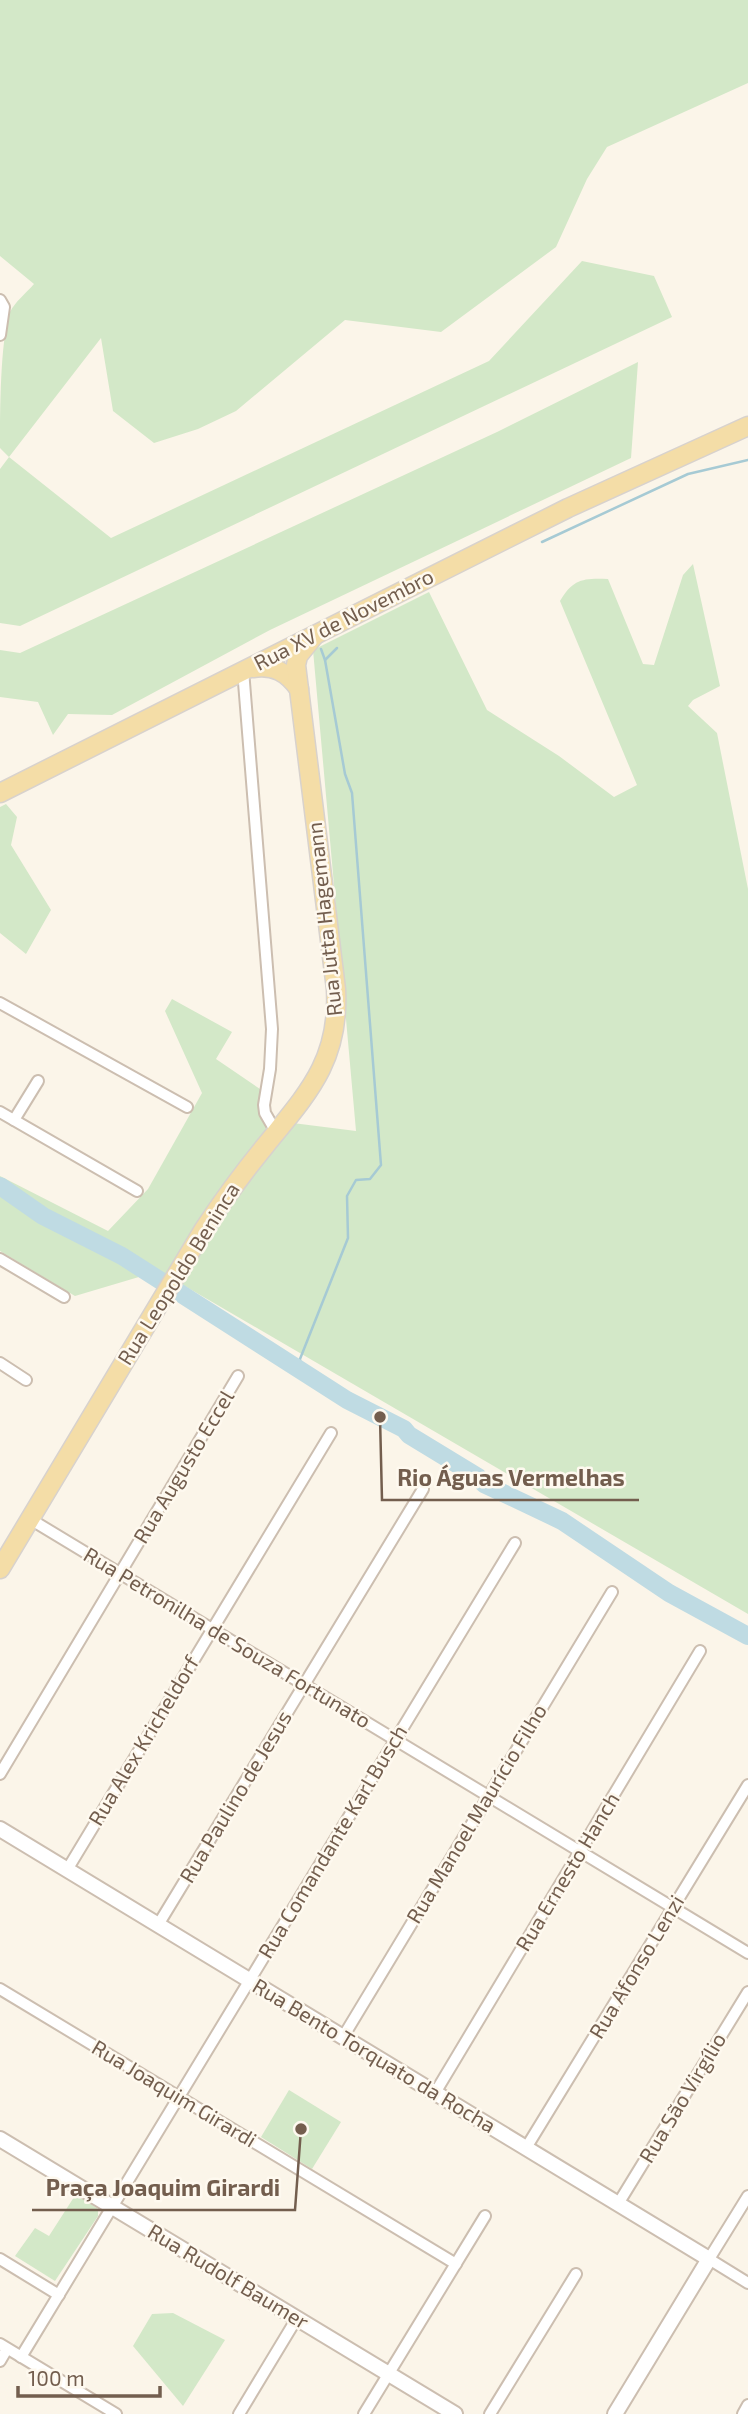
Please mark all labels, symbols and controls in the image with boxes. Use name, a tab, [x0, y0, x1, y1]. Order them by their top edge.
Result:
street label: Rua XV de Novembro	[249, 563, 437, 675]
street label: Rua Jutta Hagemann	[301, 821, 346, 1017]
street label: Rua Leopoldo Beninca	[112, 1178, 244, 1369]
street label: Rua Augusto Eccel	[127, 1385, 239, 1547]
callout: Rio Águas Vermelhas	[382, 1456, 639, 1500]
text: Rio Águas Vermelhas	[397, 1463, 625, 1491]
street label: Rua Petronilha de Souza Fortunato	[80, 1541, 376, 1733]
street label: Rua Alex Kricheldorf	[82, 1650, 204, 1830]
street label: Rua Manoel Maurício Filho	[400, 1699, 551, 1927]
street label: Rua Paulino de Jesus	[173, 1706, 296, 1887]
street label: Rua Comandante Karl Busch	[252, 1720, 411, 1962]
street label: Rua Ernesto Hanch	[510, 1788, 624, 1955]
street label: Rua Afonso Lenzi	[583, 1890, 688, 2043]
street label: Rua Bento Torquato da Rocha	[249, 1972, 501, 2137]
street label: Rua São Virgílio	[633, 2028, 730, 2167]
street label: Rua Joaquim Girardi	[88, 2034, 262, 2152]
callout: Praça Joaquim Girardi	[32, 2166, 295, 2210]
text: Praça Joaquim Girardi	[46, 2173, 280, 2202]
street label: Rua Rudolf Baumer	[144, 2218, 314, 2334]
scale bar	[18, 2354, 159, 2398]
text: 100 m	[28, 2365, 85, 2390]

